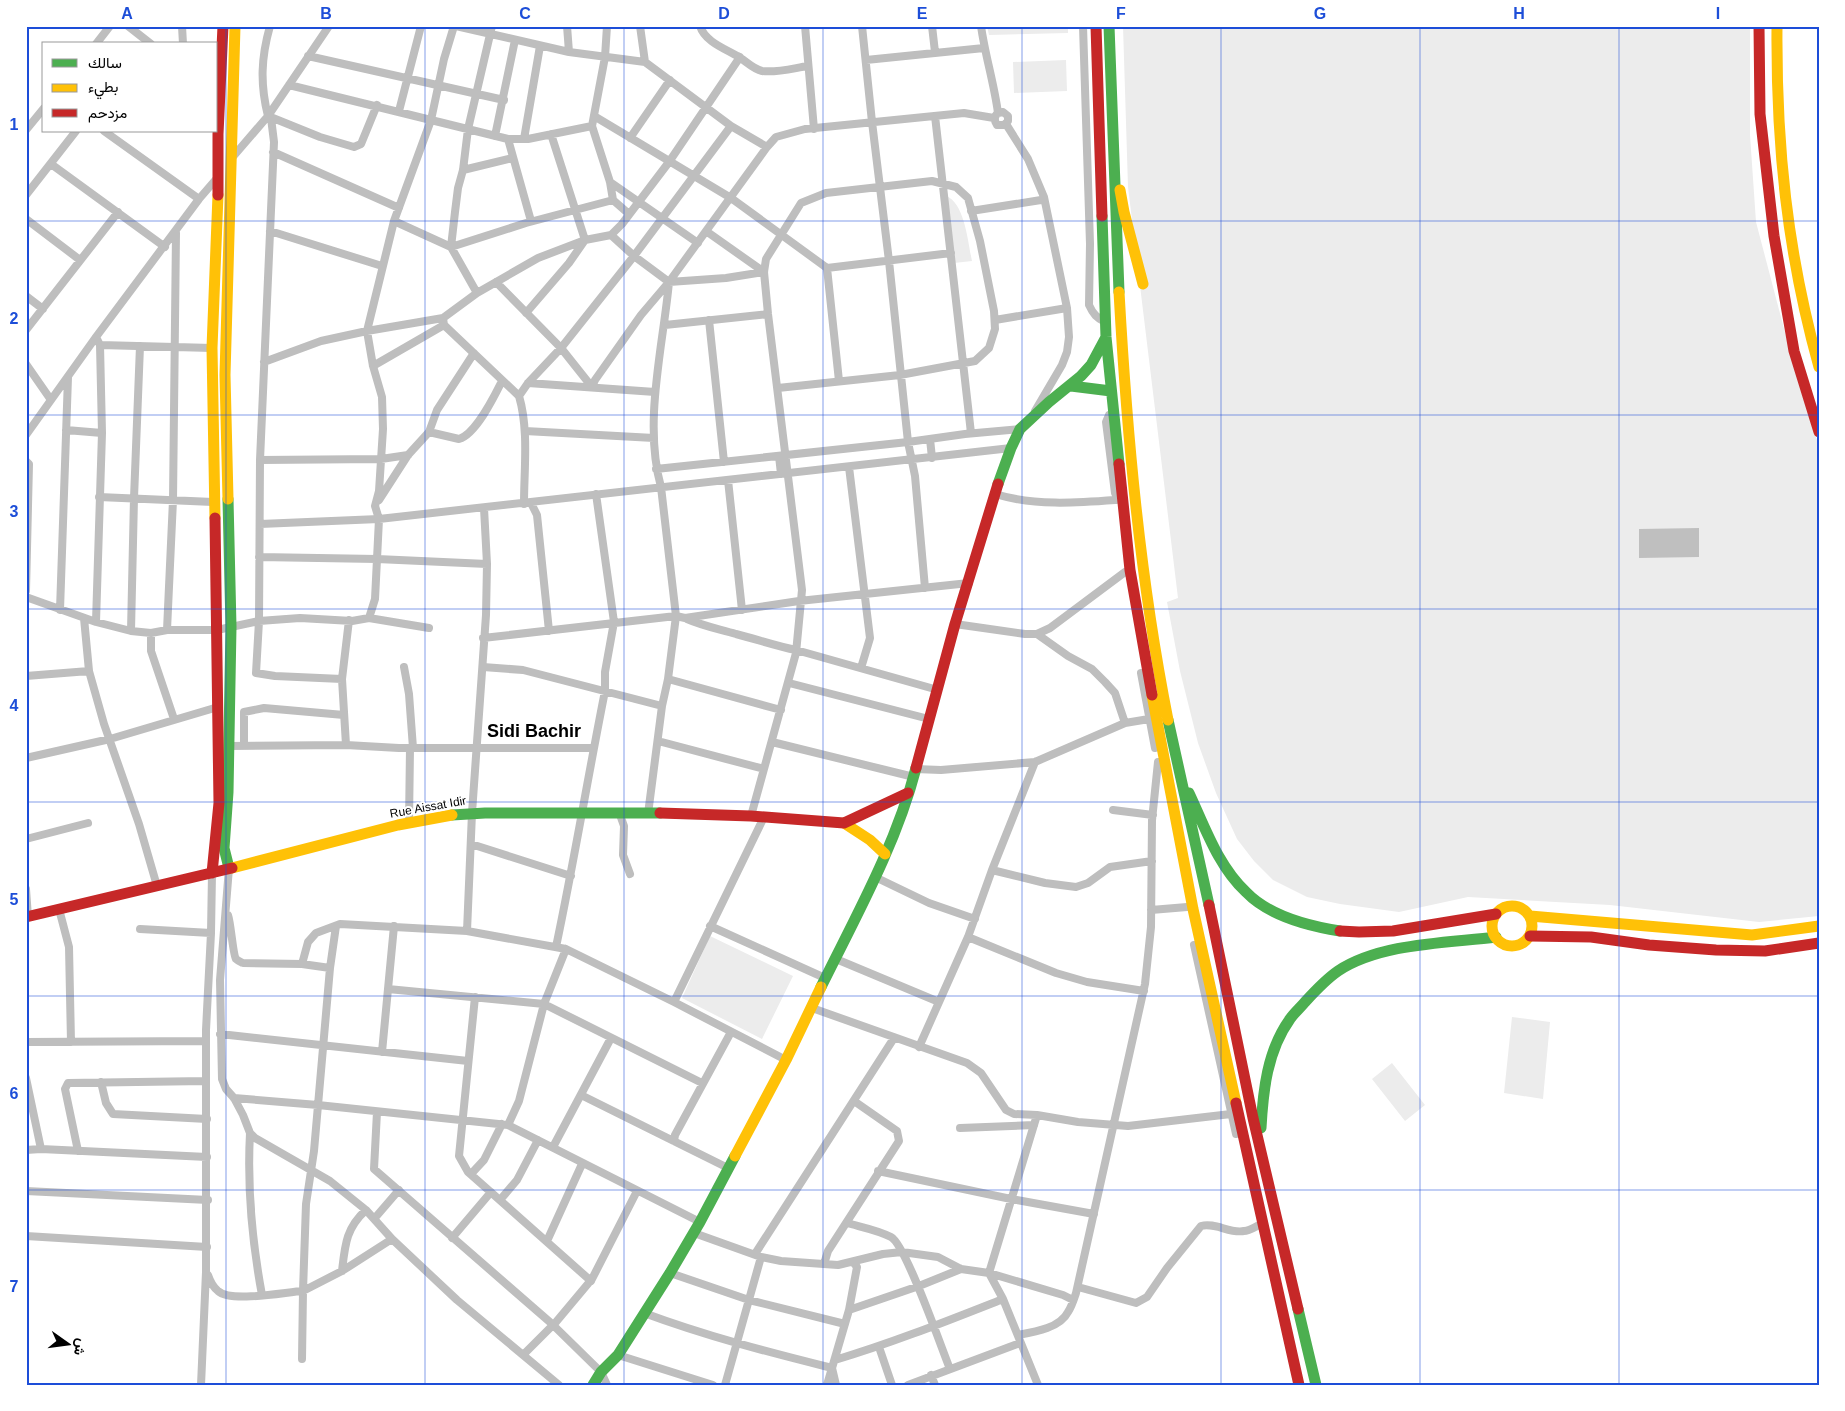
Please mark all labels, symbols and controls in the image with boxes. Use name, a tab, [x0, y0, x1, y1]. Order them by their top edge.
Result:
text: A	[121, 5, 133, 22]
text: B	[320, 5, 332, 22]
text: C	[519, 5, 531, 22]
text: D	[718, 5, 730, 22]
text: E	[917, 5, 928, 22]
text: F	[1116, 5, 1126, 22]
text: G	[1314, 5, 1326, 22]
text: H	[1513, 5, 1525, 22]
text: I	[1716, 5, 1720, 22]
legend	[42, 42, 218, 132]
text: سالك	[88, 54, 122, 71]
text: بطيء	[88, 78, 118, 100]
text: مزدحم	[88, 104, 127, 123]
text: 1	[10, 116, 19, 133]
text: 2	[10, 310, 19, 327]
text: 3	[10, 503, 19, 520]
text: 4	[10, 697, 19, 714]
district label: Sidi Bachir	[487, 721, 581, 741]
street label: Rue Aissat Idir	[389, 793, 467, 821]
text: 5	[10, 891, 19, 908]
text: 6	[10, 1085, 19, 1102]
text: 7	[10, 1278, 19, 1295]
north arrow	[42, 1318, 92, 1368]
text: ش	[70, 1337, 90, 1357]

